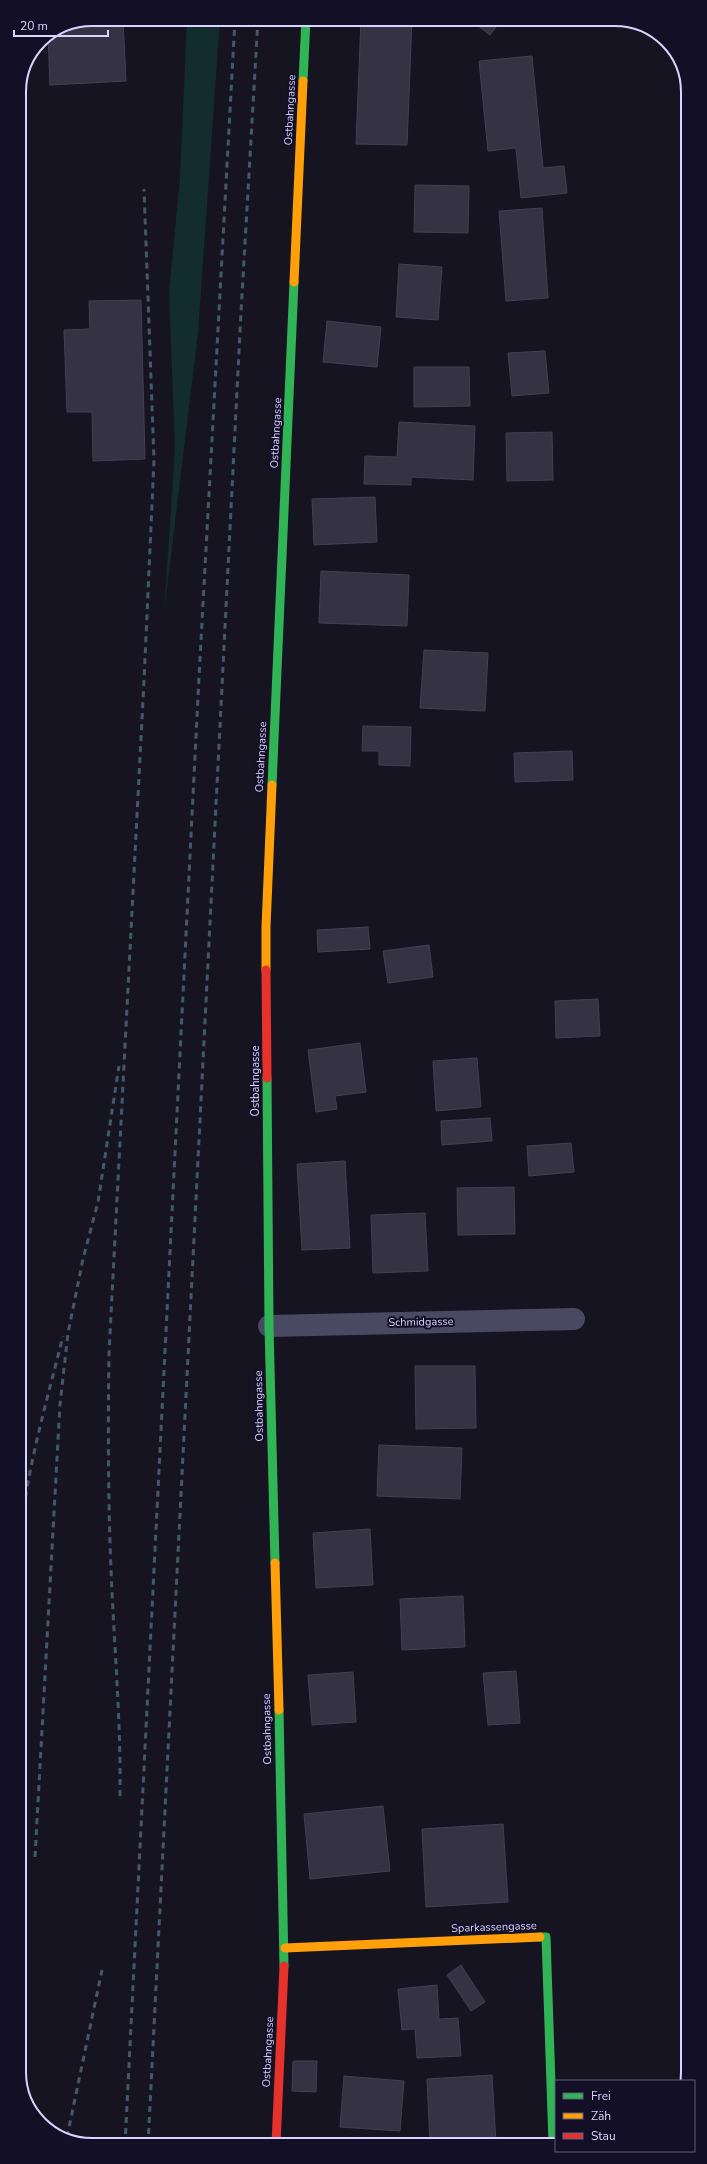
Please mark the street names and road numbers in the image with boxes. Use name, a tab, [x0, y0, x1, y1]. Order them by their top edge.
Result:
street label: Ostbahngasse	[281, 74, 299, 146]
street label: Ostbahngasse	[267, 397, 285, 469]
street label: Ostbahngasse	[252, 721, 270, 793]
street label: Ostbahngasse	[248, 1045, 263, 1116]
street label: Schmidgasse	[388, 1314, 454, 1330]
street label: Ostbahngasse	[251, 1370, 267, 1442]
street label: Ostbahngasse	[259, 1693, 275, 1765]
street label: Sparkassengasse	[451, 1918, 537, 1936]
street label: Ostbahngasse	[259, 2016, 277, 2088]

